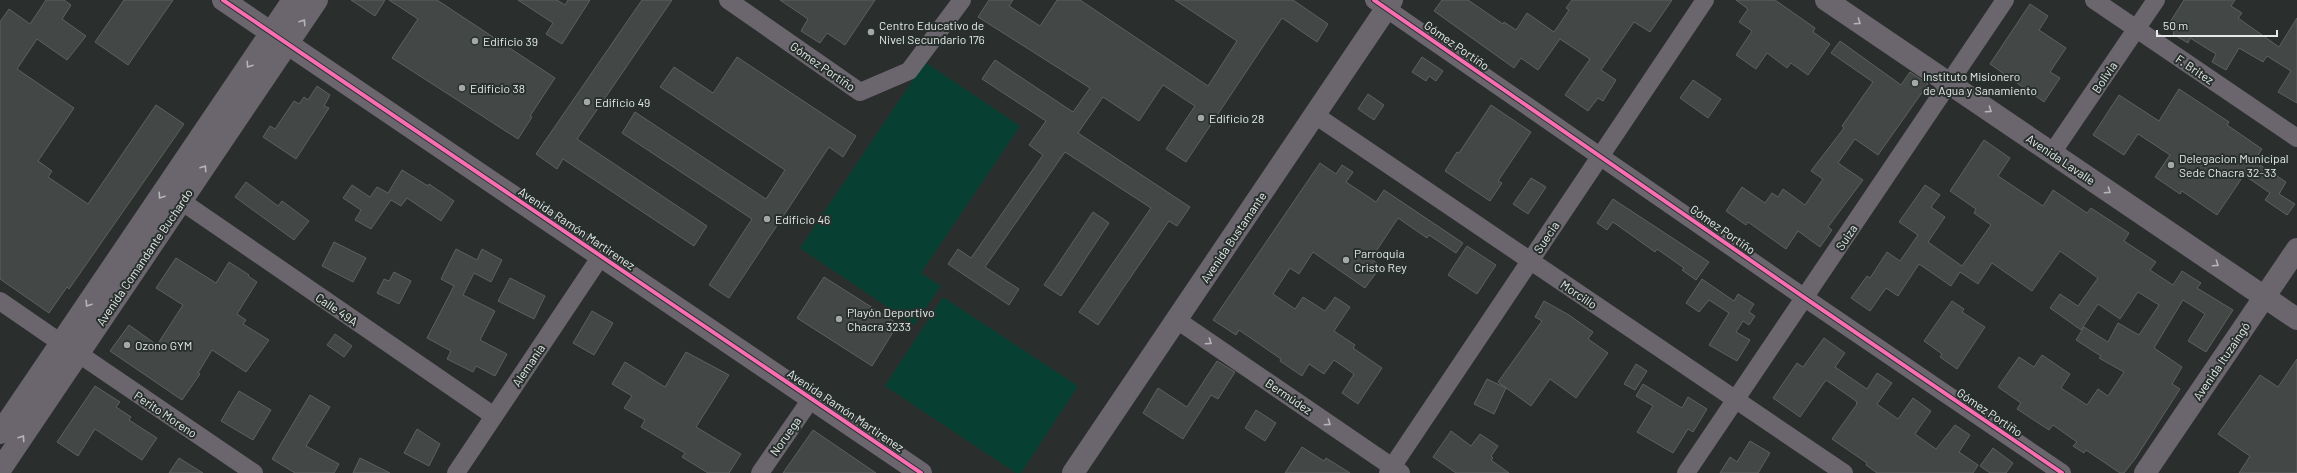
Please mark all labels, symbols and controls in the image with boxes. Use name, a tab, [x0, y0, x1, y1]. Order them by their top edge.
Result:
scale bar	[2157, 12, 2277, 38]
street label: Gómez Portiño	[1422, 17, 1492, 73]
one-way arrow	[1854, 17, 1861, 25]
place label: Centro Educativo de Nivel Secundario 176	[879, 18, 985, 46]
text: 50 m	[2163, 18, 2188, 32]
one-way arrow	[298, 19, 305, 26]
marker: Centro Educativo de Nivel Secundario 176	[866, 27, 876, 37]
place label: Edificio 39	[483, 34, 538, 48]
marker: Edificio 39	[470, 36, 480, 46]
street label: Gómez Portiño	[788, 38, 858, 94]
street label: F. Britez	[2173, 51, 2217, 87]
street label: Bolivia	[2088, 59, 2120, 95]
one-way arrow	[246, 61, 254, 68]
place label: Instituto Misionero de Agua y Sanamiento	[1923, 69, 2037, 97]
marker: Instituto Misionero de Agua y Sanamiento	[1910, 78, 1920, 88]
place label: Edificio 38	[470, 81, 525, 95]
marker: Edificio 38	[457, 83, 467, 93]
place label: Edificio 49	[595, 95, 650, 109]
marker: Edificio 49	[582, 97, 592, 107]
one-way arrow	[1985, 105, 1992, 113]
place label: Edificio 28	[1209, 111, 1264, 125]
marker: Edificio 28	[1196, 113, 1206, 123]
street label: Avenida Lavalle	[2024, 131, 2098, 187]
place label: Delegacion Municipal Sede Chacra 32-33	[2179, 151, 2289, 179]
marker: Delegacion Municipal Sede Chacra 32-33	[2166, 160, 2176, 170]
one-way arrow	[199, 165, 206, 172]
street label: Avenida Ramón Martirenez	[516, 184, 638, 272]
street label: Avenida Comandante Buchardo	[93, 186, 195, 328]
one-way arrow	[2104, 186, 2111, 194]
street label: Avenida Bustamante	[1197, 189, 1269, 285]
one-way arrow	[158, 192, 165, 199]
street label: Gómez Portiño	[1688, 201, 1758, 257]
place label: Edificio 46	[775, 212, 830, 226]
marker: Edificio 46	[762, 214, 772, 224]
street label: Suecia	[1530, 218, 1562, 256]
street label: Suiza	[1832, 221, 1860, 253]
place label: Parroquia Cristo Rey	[1354, 246, 1407, 274]
marker: Parroquia Cristo Rey	[1341, 255, 1351, 265]
one-way arrow	[2212, 259, 2219, 267]
street label: Morcillo	[1558, 277, 1600, 311]
street label: Calle 49A	[313, 290, 361, 328]
one-way arrow	[86, 299, 93, 306]
place label: Playón Deportivo Chacra 3233	[847, 305, 934, 333]
marker: Playón Deportivo Chacra 3233	[834, 314, 844, 324]
street label: Avenida Ituzaingó	[2190, 319, 2252, 403]
one-way arrow	[1205, 337, 1212, 345]
place label: Ozono GYM	[135, 338, 192, 352]
marker: Ozono GYM	[122, 340, 132, 350]
street label: Alemania	[509, 341, 547, 389]
street label: Avenida Ramón Martirenez	[785, 366, 907, 454]
street label: Bermúdez	[1263, 375, 1315, 417]
street label: Gómez Portiño	[1955, 385, 2025, 439]
street label: Perito Moreno	[132, 388, 200, 440]
street label: Noruega	[767, 414, 803, 458]
one-way arrow	[1324, 418, 1331, 426]
one-way arrow	[17, 435, 25, 442]

